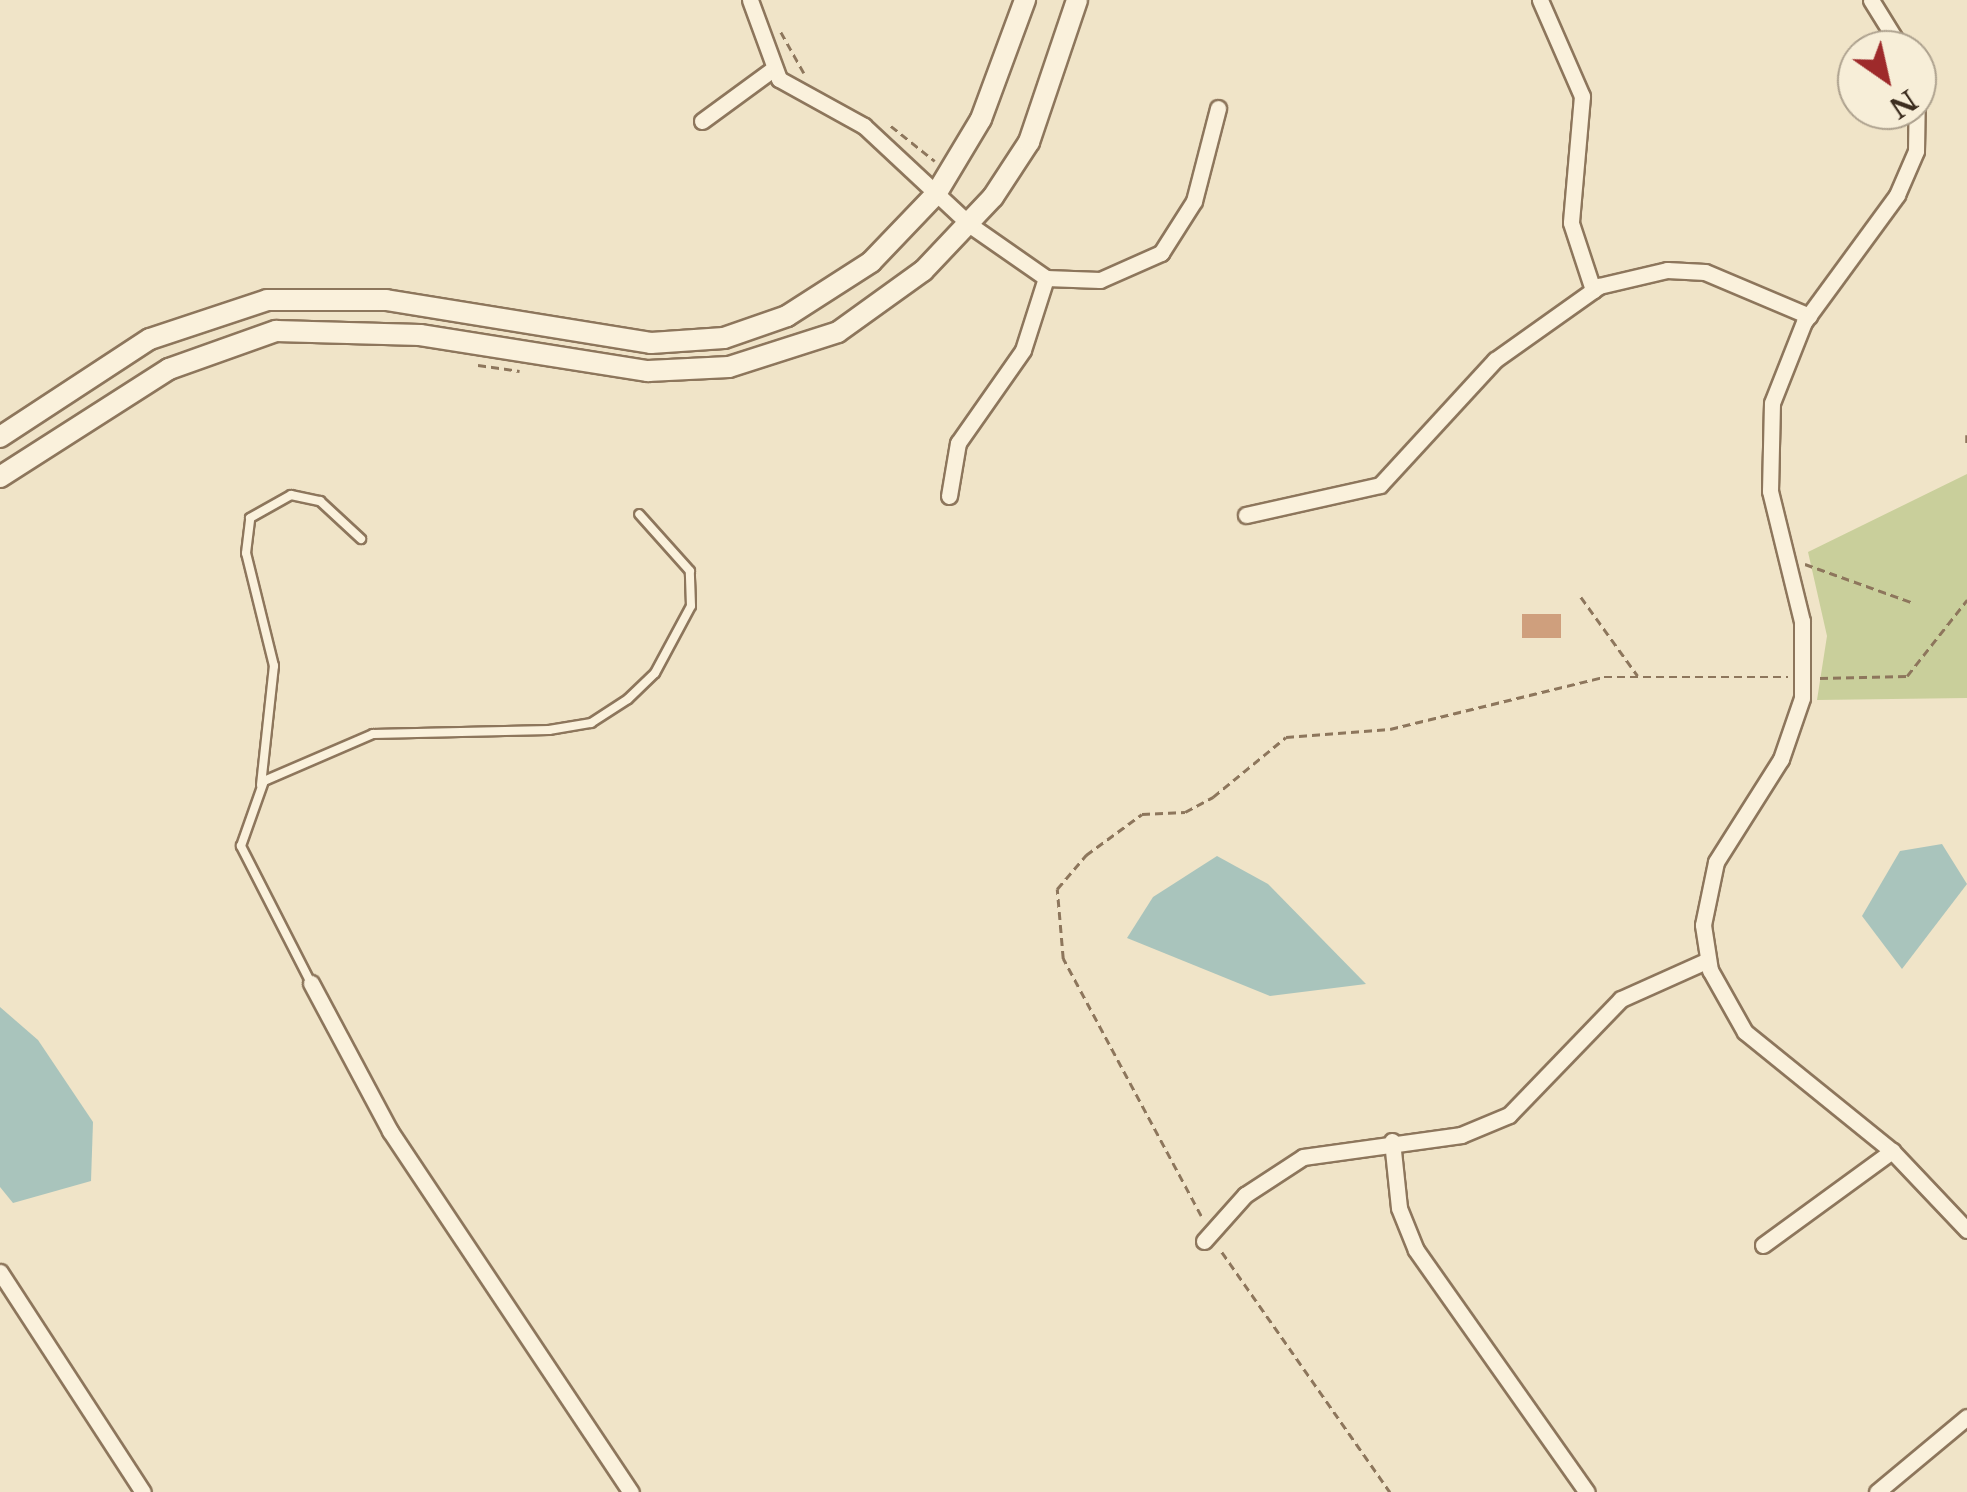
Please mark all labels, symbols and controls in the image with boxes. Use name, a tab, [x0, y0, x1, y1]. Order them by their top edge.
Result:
north arrow	[1837, 30, 1937, 130]
text: N	[1882, 82, 1924, 125]

